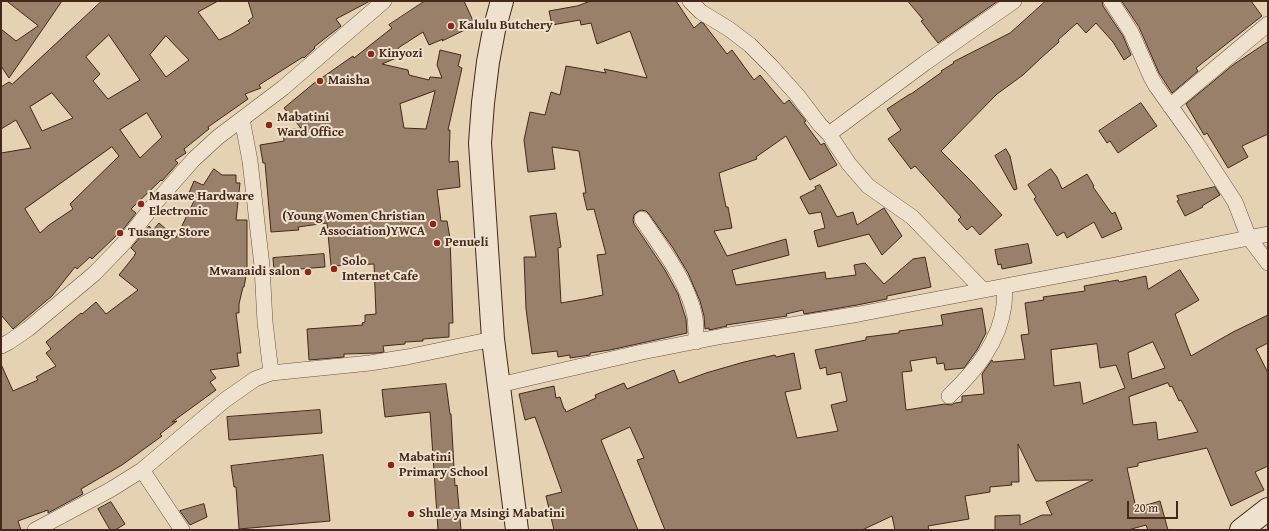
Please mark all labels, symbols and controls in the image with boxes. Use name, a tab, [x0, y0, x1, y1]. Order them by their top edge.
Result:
place label: Kalulu Butchery	[459, 18, 553, 34]
marker: Kalulu Butchery	[446, 21, 456, 31]
place label: Kinyozi	[379, 46, 422, 62]
marker: Kinyozi	[366, 49, 376, 59]
place label: Maisha	[328, 73, 370, 89]
marker: Maisha	[315, 76, 325, 86]
place label: Mabatini Ward Office	[277, 110, 344, 141]
marker: Mabatini Ward Office	[264, 120, 274, 130]
place label: Masawe Hardware Electronic	[149, 189, 254, 220]
marker: Masawe Hardware Electronic	[136, 199, 146, 209]
place label: (Young Women Christian Association)YWCA	[282, 209, 425, 240]
marker: (Young Women Christian Association)YWCA	[428, 219, 438, 229]
place label: Tusangr Store	[128, 225, 210, 241]
marker: Tusangr Store	[115, 228, 125, 238]
place label: Penueli	[445, 235, 489, 251]
marker: Penueli	[432, 238, 442, 248]
place label: Solo Internet Cafe	[342, 254, 418, 285]
place label: Mwanaidi salon	[209, 264, 300, 280]
marker: Solo Internet Cafe	[329, 264, 339, 274]
marker: Mwanaidi salon	[303, 267, 313, 277]
place label: Mabatini Primary School	[399, 450, 488, 481]
marker: Mabatini Primary School	[386, 460, 396, 470]
scale bar	[1129, 493, 1180, 519]
text: 20 m	[1134, 499, 1158, 516]
place label: Shule ya Msingi Mabatini	[419, 506, 565, 522]
marker: Shule ya Msingi Mabatini	[406, 509, 416, 519]

